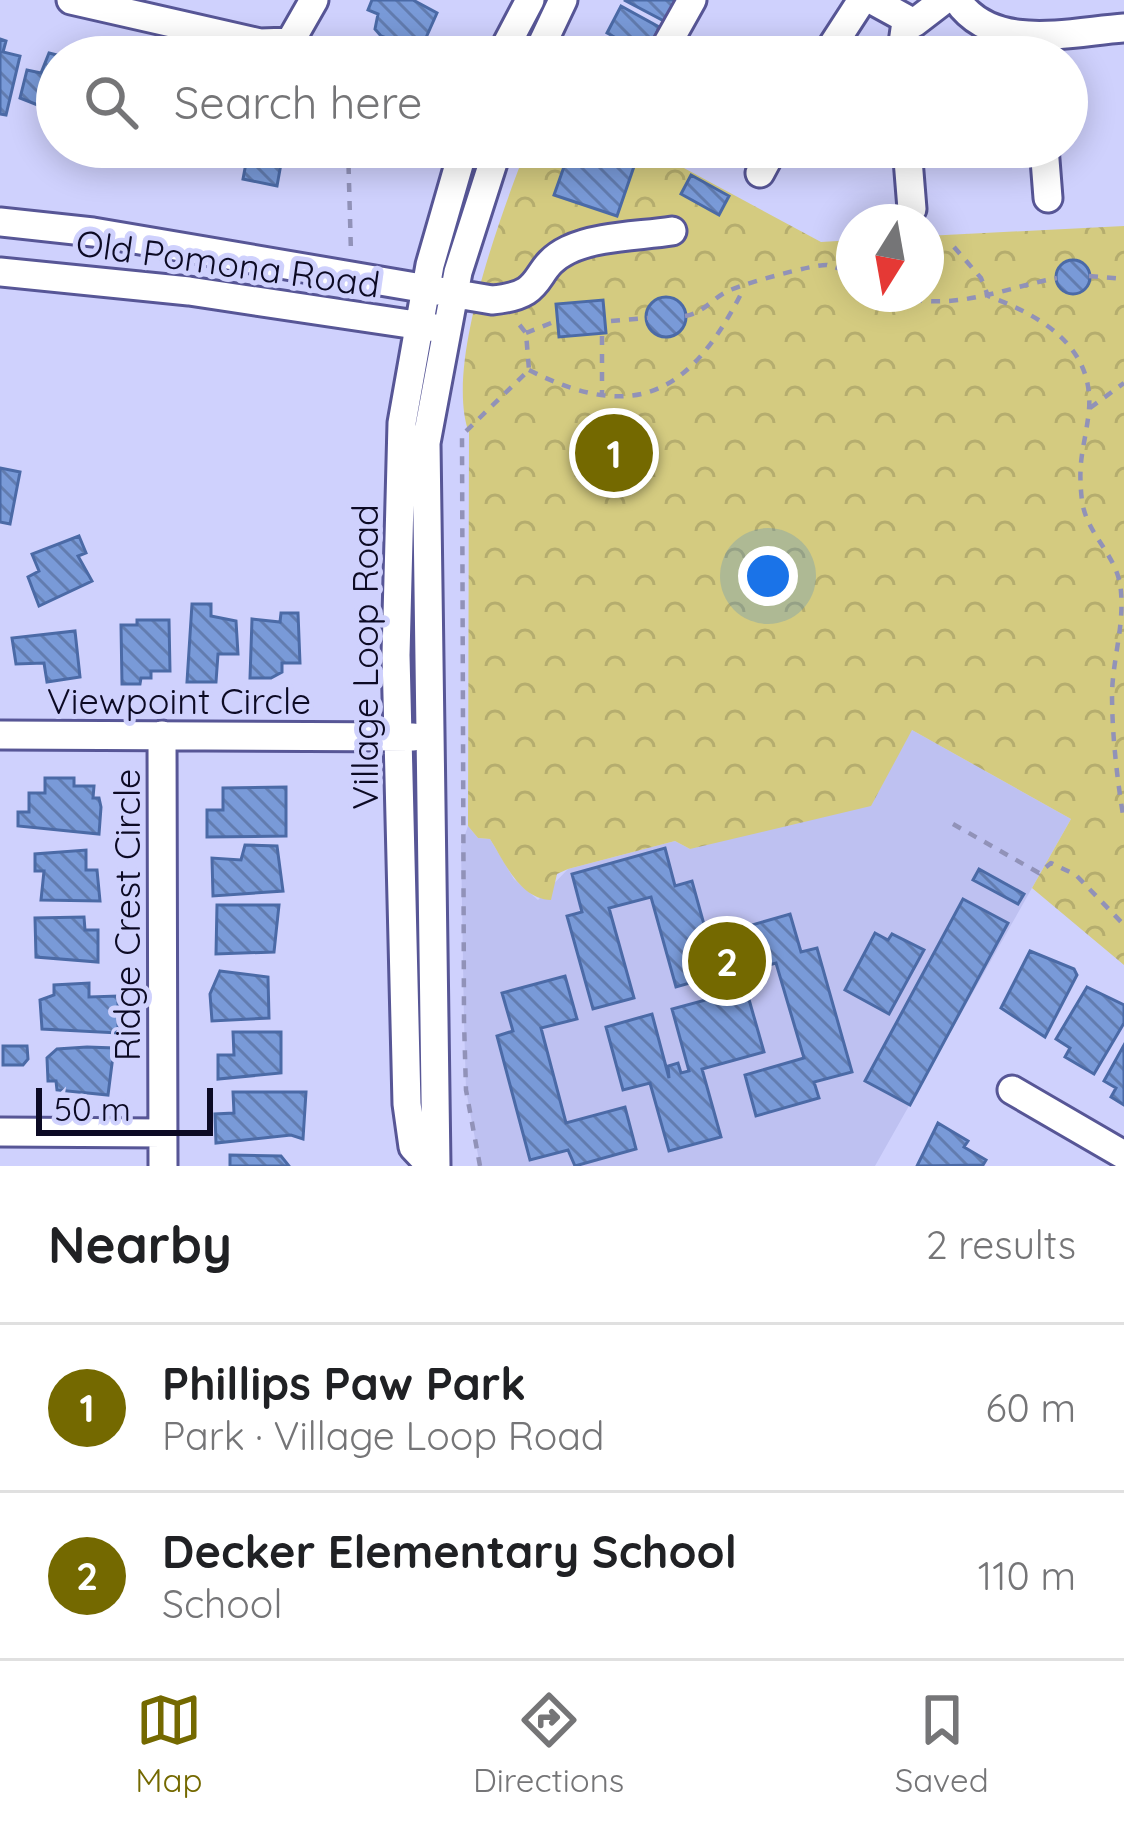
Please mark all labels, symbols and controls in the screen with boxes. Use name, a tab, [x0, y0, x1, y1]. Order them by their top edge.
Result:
search box	[36, 36, 1088, 168]
icon: search	[78, 69, 144, 135]
text: Search here	[174, 74, 422, 130]
north arrow	[836, 204, 944, 312]
street label: Old Pomona Road	[73, 219, 383, 307]
pin: 1	[575, 408, 653, 498]
street label: Village Loop Road	[342, 504, 387, 810]
your location	[738, 546, 798, 606]
street label: Viewpoint Circle	[47, 678, 311, 723]
street label: Ridge Crest Circle	[104, 769, 149, 1061]
pin: 2	[688, 916, 766, 1006]
scale bar	[36, 1082, 213, 1135]
text: 50 m	[54, 1088, 131, 1129]
text: Nearby	[48, 1212, 232, 1276]
text: 2 results	[926, 1220, 1076, 1269]
text: Phillips Paw Park	[162, 1355, 526, 1411]
text: 1	[79, 1383, 95, 1432]
text: 60 m	[986, 1383, 1076, 1432]
text: Park · Village Loop Road	[162, 1411, 604, 1460]
text: Decker Elementary School	[162, 1523, 737, 1579]
text: 2	[76, 1551, 98, 1600]
text: 110 m	[978, 1551, 1076, 1600]
text: School	[162, 1579, 282, 1628]
tab: Map	[135, 1687, 203, 1800]
tab: Directions	[473, 1687, 624, 1800]
tab: Saved	[895, 1687, 989, 1800]

